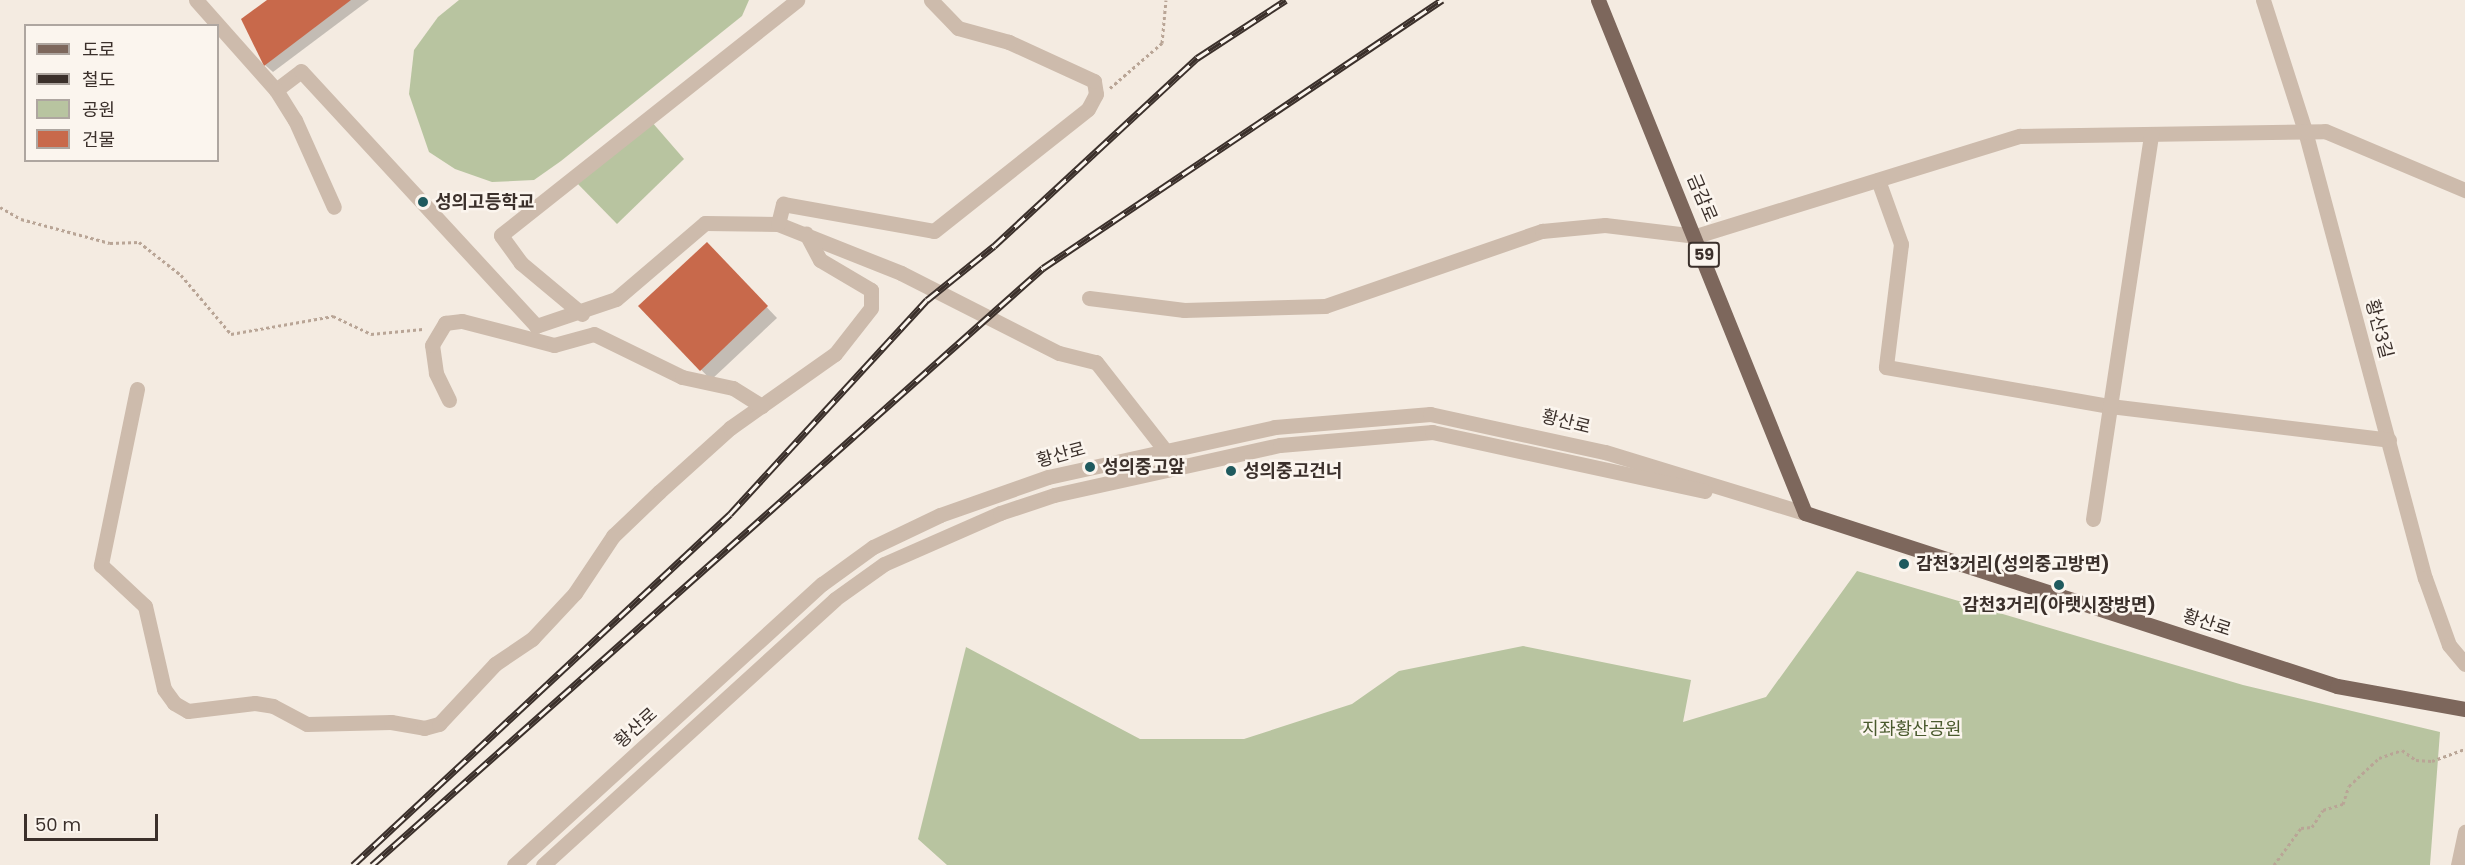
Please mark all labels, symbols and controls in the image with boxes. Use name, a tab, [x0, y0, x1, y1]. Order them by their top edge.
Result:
legend	[24, 24, 219, 162]
text: 도로	[82, 37, 115, 62]
text: 철도	[82, 67, 115, 92]
text: 공원	[82, 97, 115, 122]
text: 건물	[82, 127, 115, 152]
street label: 금감로	[1682, 171, 1722, 225]
place label: 성의고등학교	[435, 191, 534, 213]
marker: 성의고등학교	[416, 195, 430, 209]
road number: 59	[1688, 242, 1720, 268]
street label: 황산3길	[2361, 297, 2397, 361]
street label: 황산로	[1539, 406, 1593, 438]
street label: 황산로	[1034, 438, 1088, 472]
place label: 성의중고앞	[1102, 456, 1185, 478]
marker: 성의중고앞	[1083, 460, 1097, 474]
place label: 성의중고건너	[1243, 460, 1342, 482]
marker: 성의중고건너	[1224, 464, 1238, 478]
place label: 감천3거리(성의중고방면)	[1916, 553, 2110, 575]
marker: 감천3거리(성의중고방면)	[1897, 557, 1911, 571]
marker: 감천3거리(아랫시장방면)	[2052, 578, 2066, 592]
place label: 감천3거리(아랫시장방면)	[1962, 594, 2156, 616]
street label: 황산로	[2180, 605, 2234, 641]
street label: 황산로	[610, 703, 662, 753]
park label: 지좌황산공원	[1862, 718, 1962, 740]
scale bar	[27, 802, 160, 840]
text: 50 m	[35, 812, 81, 837]

